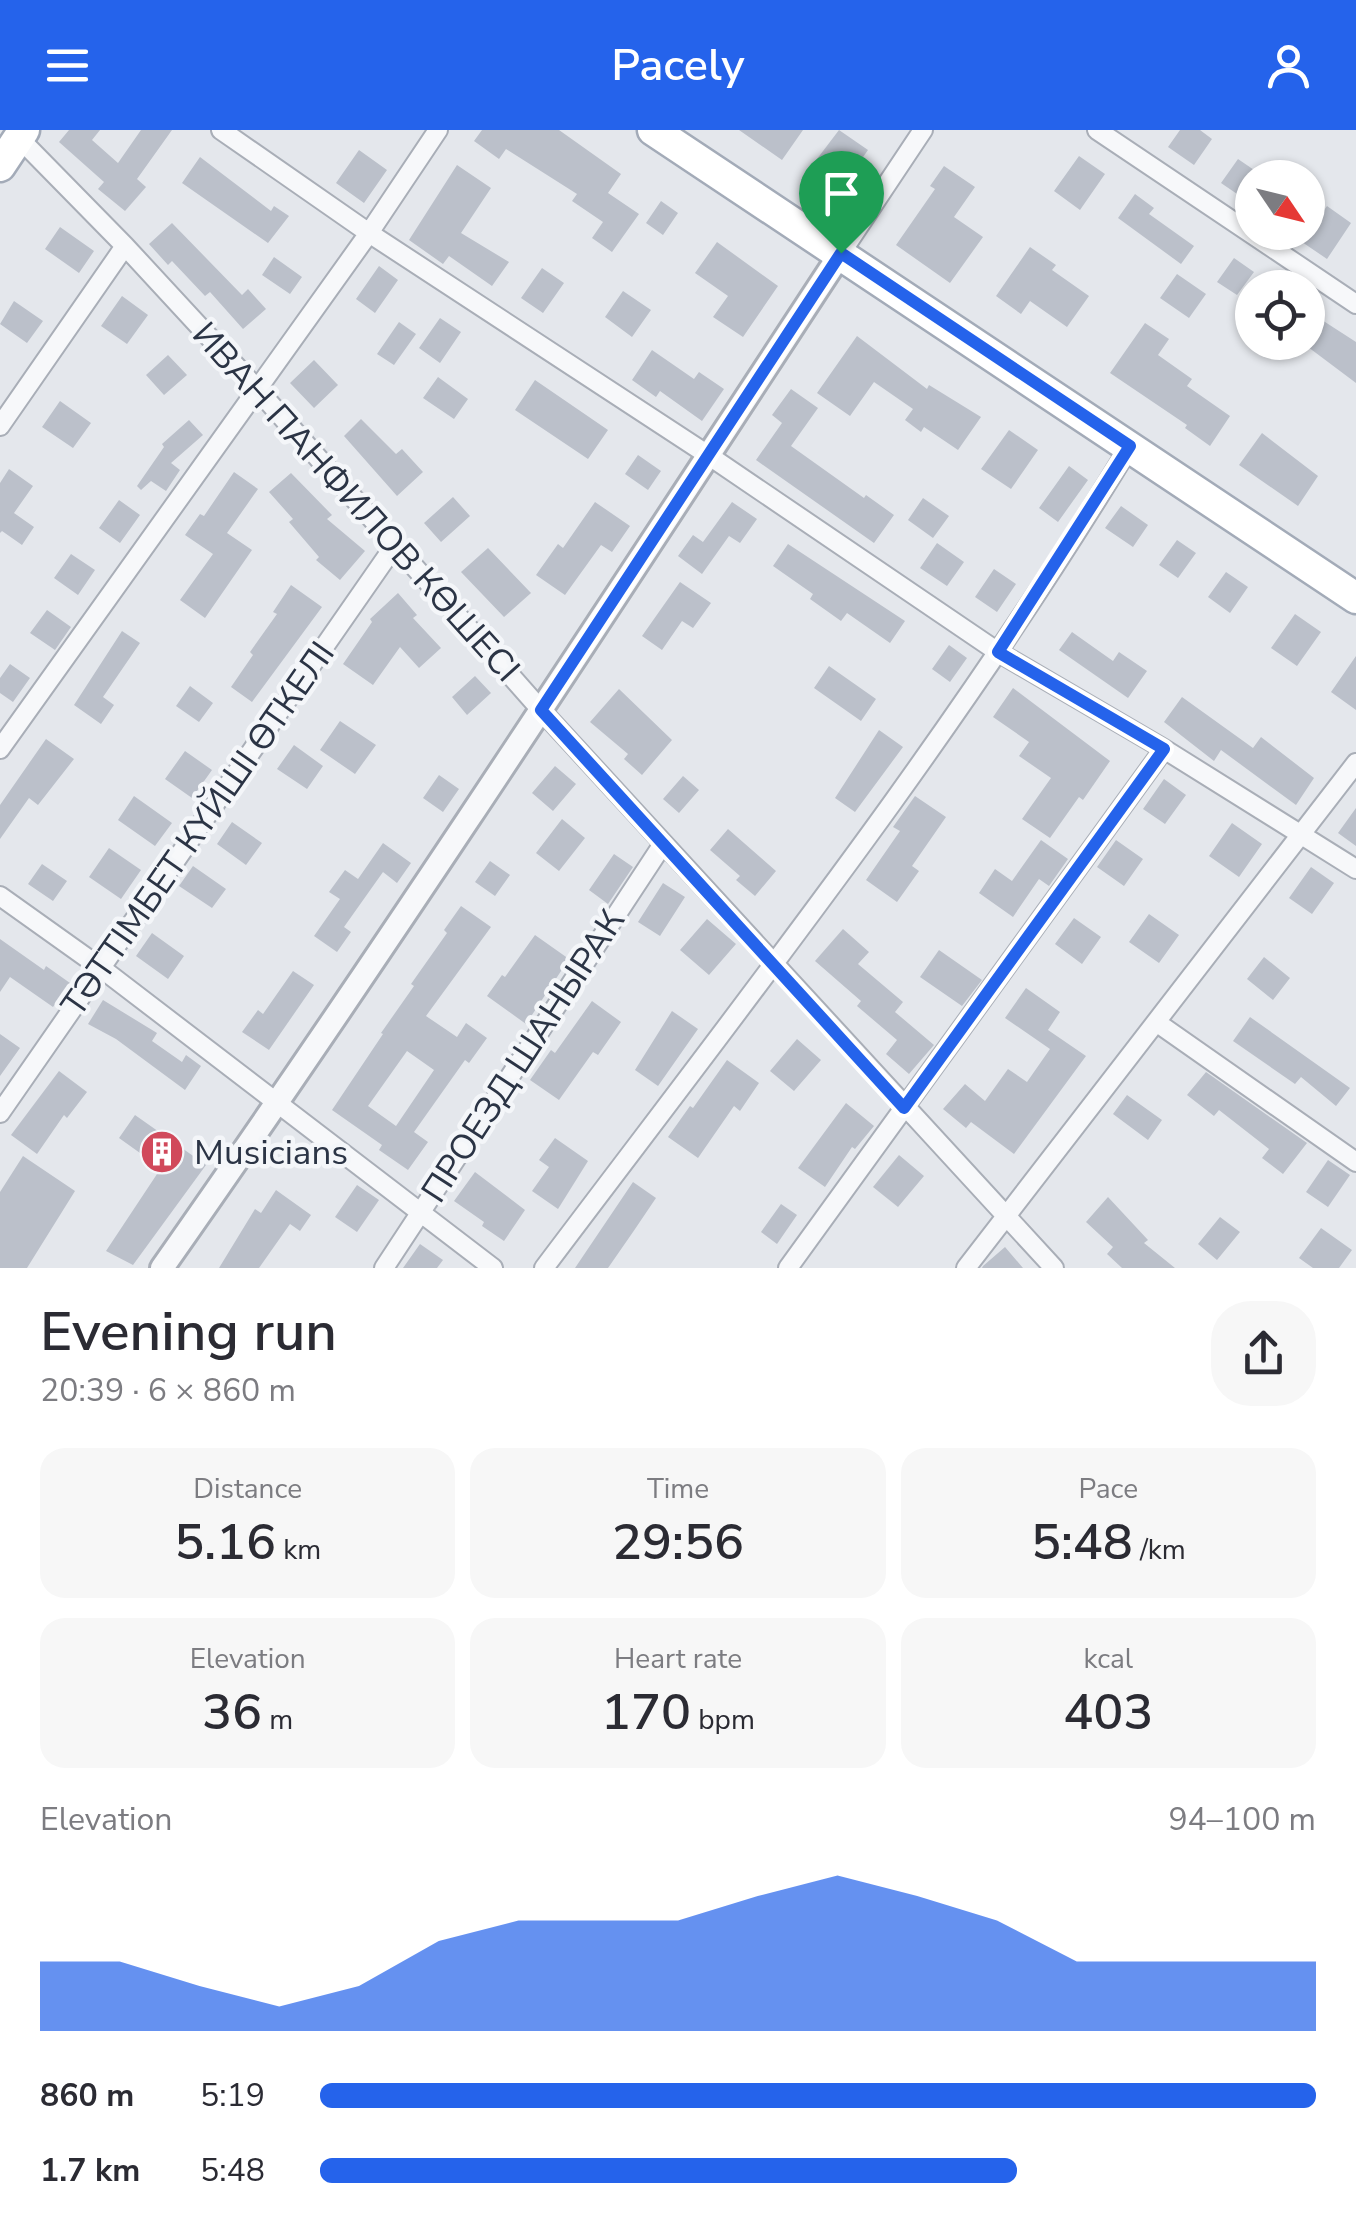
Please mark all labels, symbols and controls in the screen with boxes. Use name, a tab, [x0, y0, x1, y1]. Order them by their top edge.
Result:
text: Pacely	[611, 35, 745, 96]
icon: menu	[40, 38, 95, 93]
icon: person	[1261, 38, 1316, 93]
pin	[799, 151, 884, 254]
north arrow	[1235, 160, 1325, 250]
map controls	[1235, 160, 1325, 360]
icon: arrive	[814, 166, 869, 221]
button: locate	[1235, 270, 1325, 360]
street label: ИВАН ПАНФИЛОВ КӨШЕСІ	[182, 312, 530, 692]
street label: ТӘТТІМБЕТ КҮЙШІ ӨТКЕЛІ	[51, 632, 345, 1026]
street label: ПРОЕЗД ШАНЫРАК	[411, 900, 636, 1212]
building icon: Musicians	[139, 1129, 185, 1175]
place label: Musicians	[194, 1129, 348, 1176]
text: Evening run	[40, 1294, 337, 1369]
button: share	[1211, 1301, 1316, 1406]
text: 20:39 · 6 × 860 m	[40, 1369, 296, 1412]
text: Distance	[193, 1470, 302, 1508]
text: Time	[647, 1470, 709, 1508]
text: Pace	[1079, 1470, 1138, 1508]
text: 5.16	[174, 1508, 276, 1577]
text: 29:56	[612, 1508, 744, 1577]
text: 5:48	[1031, 1508, 1133, 1577]
text: km	[276, 1531, 321, 1569]
text: /km	[1133, 1531, 1186, 1569]
text: Elevation	[190, 1640, 306, 1678]
text: Heart rate	[614, 1640, 742, 1678]
text: kcal	[1084, 1640, 1133, 1678]
text: 36	[202, 1678, 262, 1747]
text: 170	[601, 1678, 691, 1747]
text: 403	[1063, 1678, 1153, 1747]
text: m	[262, 1701, 293, 1739]
text: bpm	[691, 1701, 755, 1739]
text: Elevation	[40, 1798, 173, 1841]
text: 94–100 m	[1168, 1798, 1316, 1841]
text: 860 m	[40, 2074, 134, 2117]
text: 5:19	[200, 2074, 265, 2117]
text: 1.7 km	[40, 2149, 140, 2192]
text: 5:48	[200, 2149, 265, 2192]

